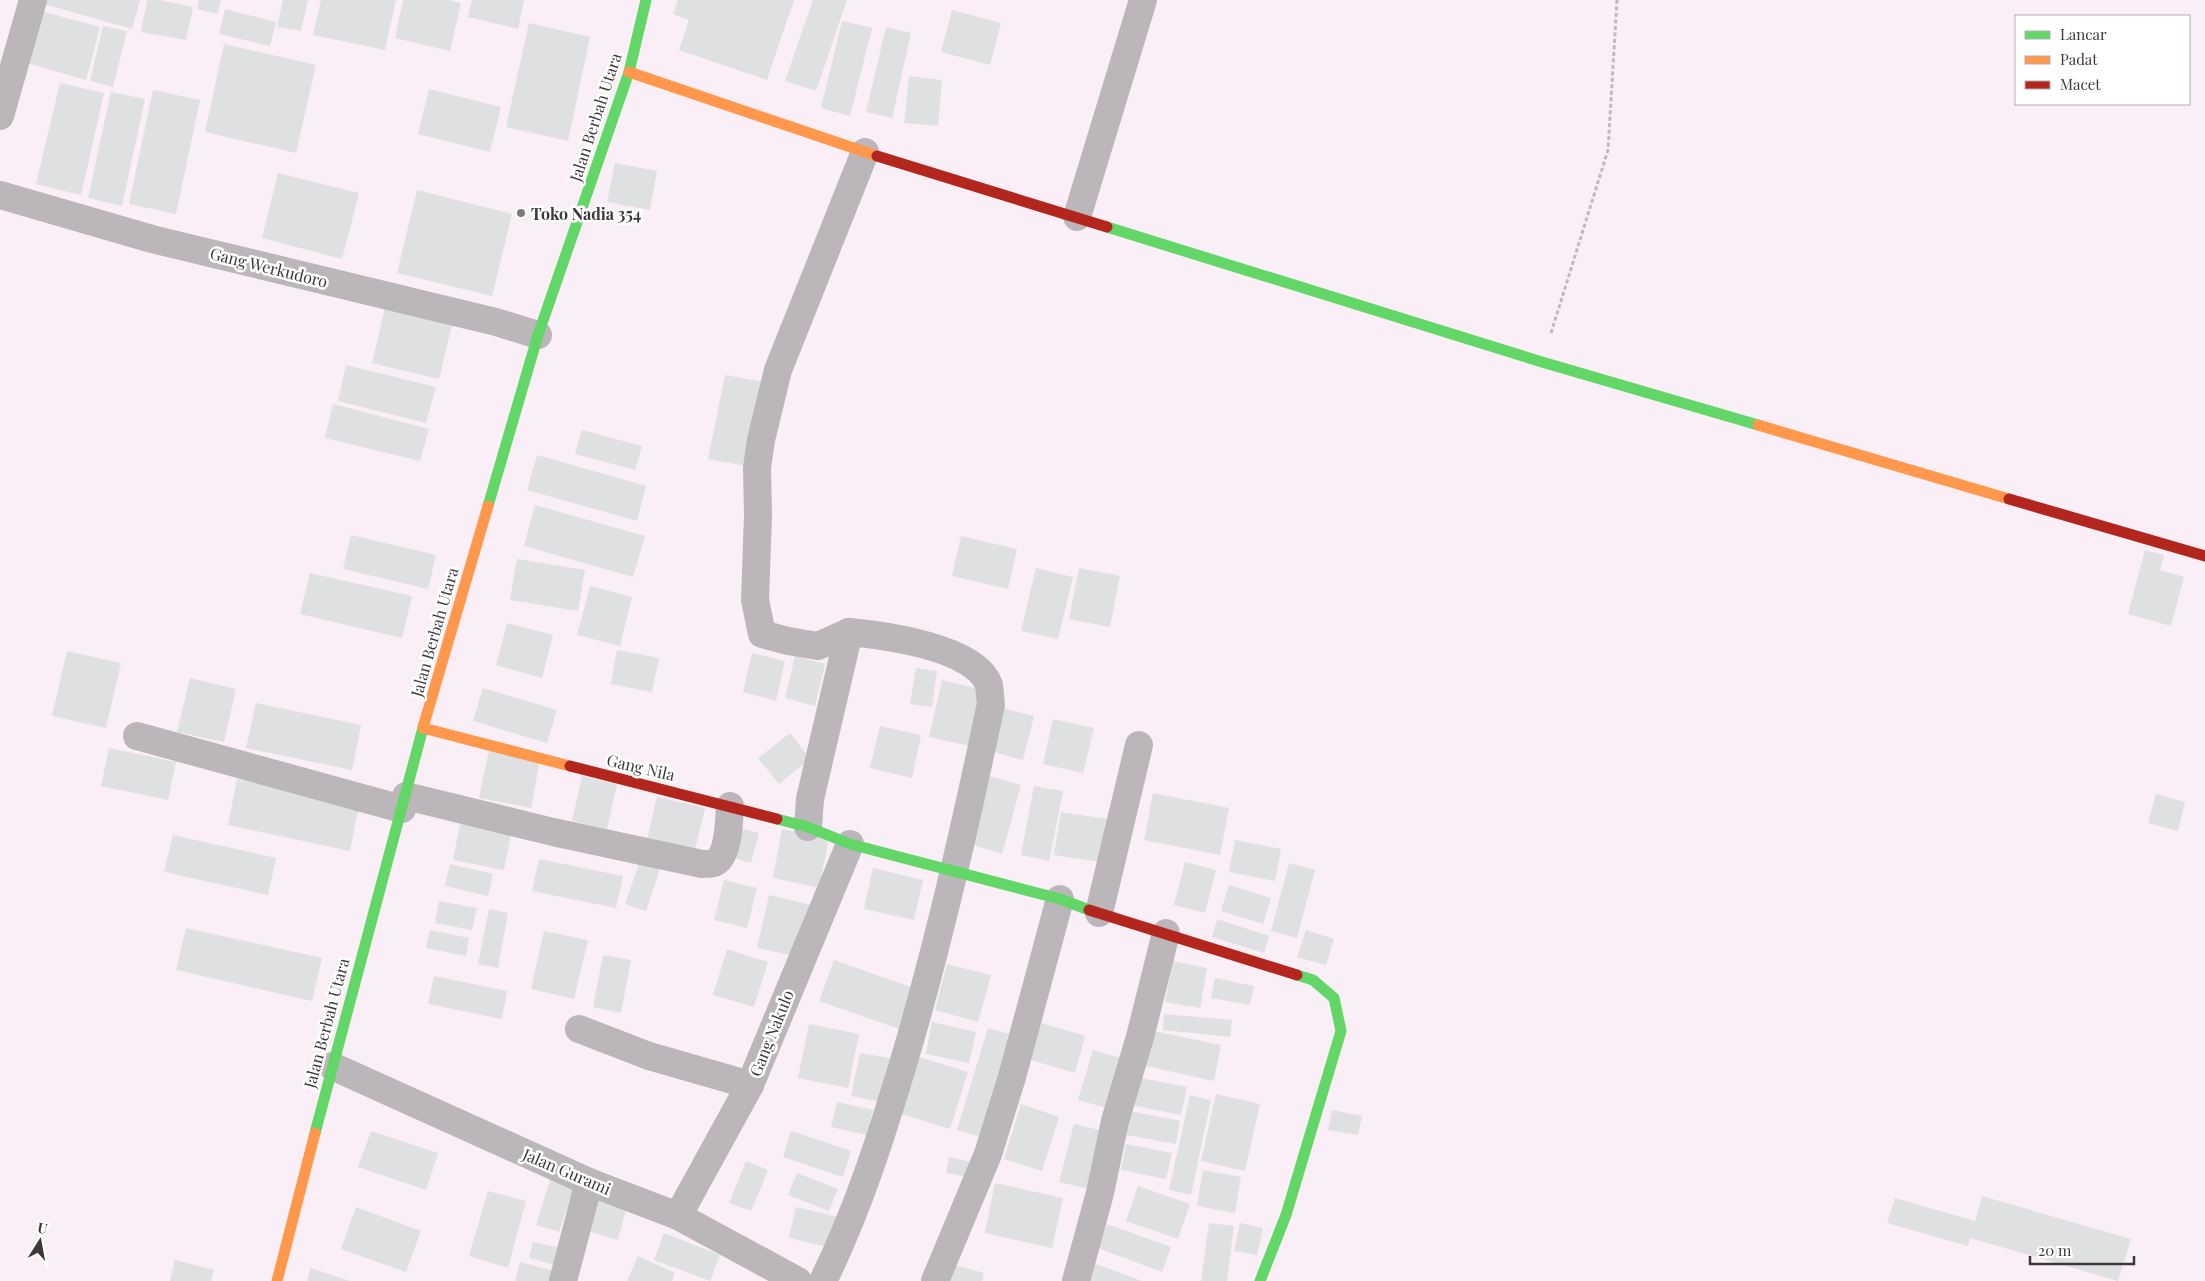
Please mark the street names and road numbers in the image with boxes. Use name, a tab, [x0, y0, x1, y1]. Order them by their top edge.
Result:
street label: Jalan Berbah Utara	[564, 50, 626, 185]
street label: Gang Werkudoro	[208, 242, 330, 292]
street label: Jalan Berbah Utara	[405, 565, 463, 700]
street label: Gang Nila	[605, 749, 677, 785]
street label: Jalan Berbah Utara	[298, 956, 353, 1091]
street label: Gang Nakulo	[744, 987, 798, 1079]
street label: Jalan Gurami	[519, 1143, 614, 1199]

